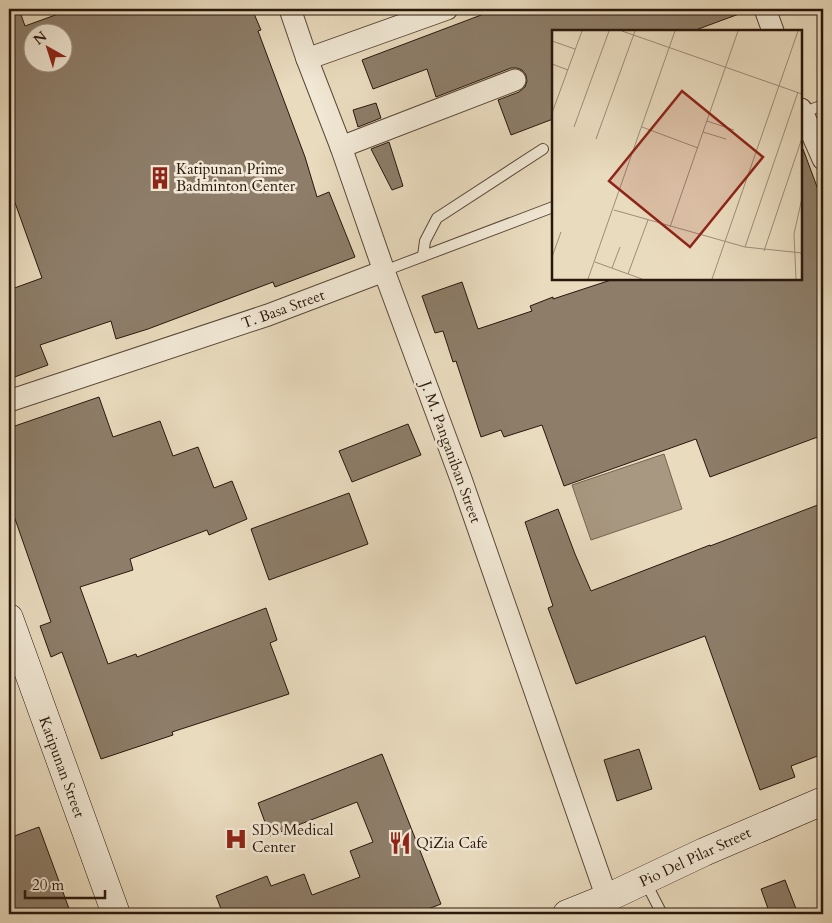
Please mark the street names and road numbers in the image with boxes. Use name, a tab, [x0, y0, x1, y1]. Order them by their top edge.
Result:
street label: T. Basa Street	[239, 285, 328, 333]
street label: J. M. Panganiban Street	[415, 376, 486, 526]
street label: Katipunan Street	[34, 714, 90, 821]
street label: Pio Del Pilar Street	[636, 822, 754, 892]

